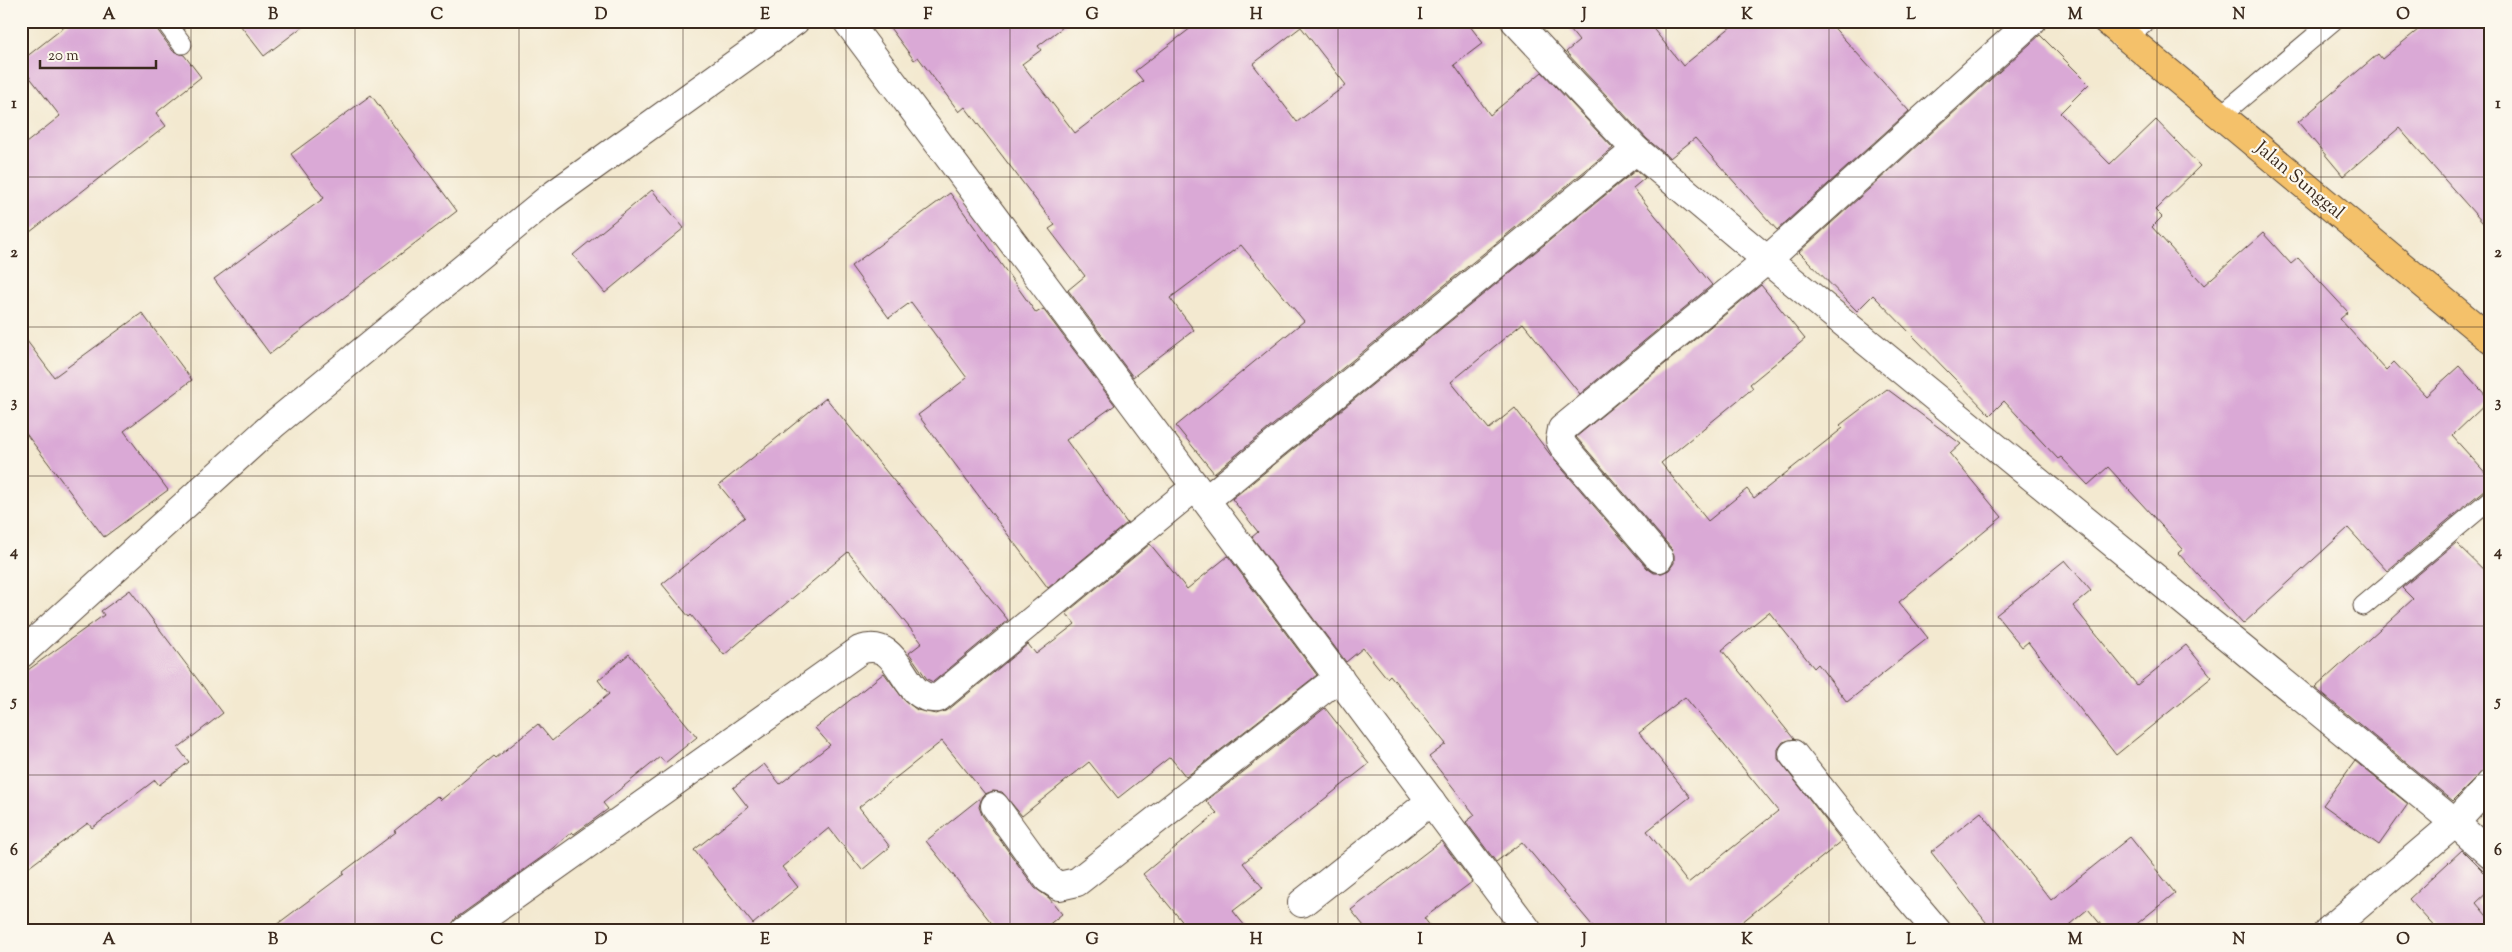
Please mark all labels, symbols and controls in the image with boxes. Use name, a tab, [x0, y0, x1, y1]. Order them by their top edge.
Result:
text: A	[103, 4, 116, 27]
text: B	[268, 4, 278, 27]
text: C	[431, 4, 444, 27]
text: D	[595, 4, 608, 27]
text: E	[760, 4, 770, 27]
text: F	[924, 4, 933, 27]
text: G	[1085, 4, 1099, 27]
text: H	[1250, 4, 1263, 27]
text: I	[1417, 4, 1423, 27]
text: J	[1580, 4, 1587, 27]
text: K	[1741, 4, 1753, 27]
text: L	[1906, 4, 1916, 27]
text: M	[2068, 4, 2083, 27]
text: N	[2233, 4, 2246, 27]
text: O	[2396, 4, 2410, 27]
scale bar	[40, 38, 156, 70]
text: 20 m	[48, 46, 79, 67]
text: 1	[11, 93, 17, 116]
text: 1	[2495, 93, 2501, 116]
street label: Jalan Sunggal	[2248, 135, 2350, 227]
text: 2	[10, 242, 18, 265]
text: 2	[2494, 242, 2502, 265]
text: 3	[11, 392, 18, 415]
text: 3	[2495, 392, 2502, 415]
text: 4	[9, 541, 18, 564]
text: 4	[2493, 541, 2502, 564]
text: 5	[9, 691, 17, 714]
text: 5	[2493, 691, 2501, 714]
text: 6	[10, 840, 18, 863]
text: 6	[2494, 840, 2502, 863]
text: A	[103, 929, 116, 952]
text: B	[268, 929, 278, 952]
text: C	[431, 929, 444, 952]
text: D	[595, 929, 608, 952]
text: E	[760, 929, 770, 952]
text: F	[924, 929, 933, 952]
text: G	[1085, 929, 1099, 952]
text: H	[1250, 929, 1263, 952]
text: I	[1417, 929, 1423, 952]
text: J	[1580, 929, 1587, 952]
text: K	[1741, 929, 1753, 952]
text: L	[1906, 929, 1916, 952]
text: M	[2068, 929, 2083, 952]
text: N	[2233, 929, 2246, 952]
text: O	[2396, 929, 2410, 952]

